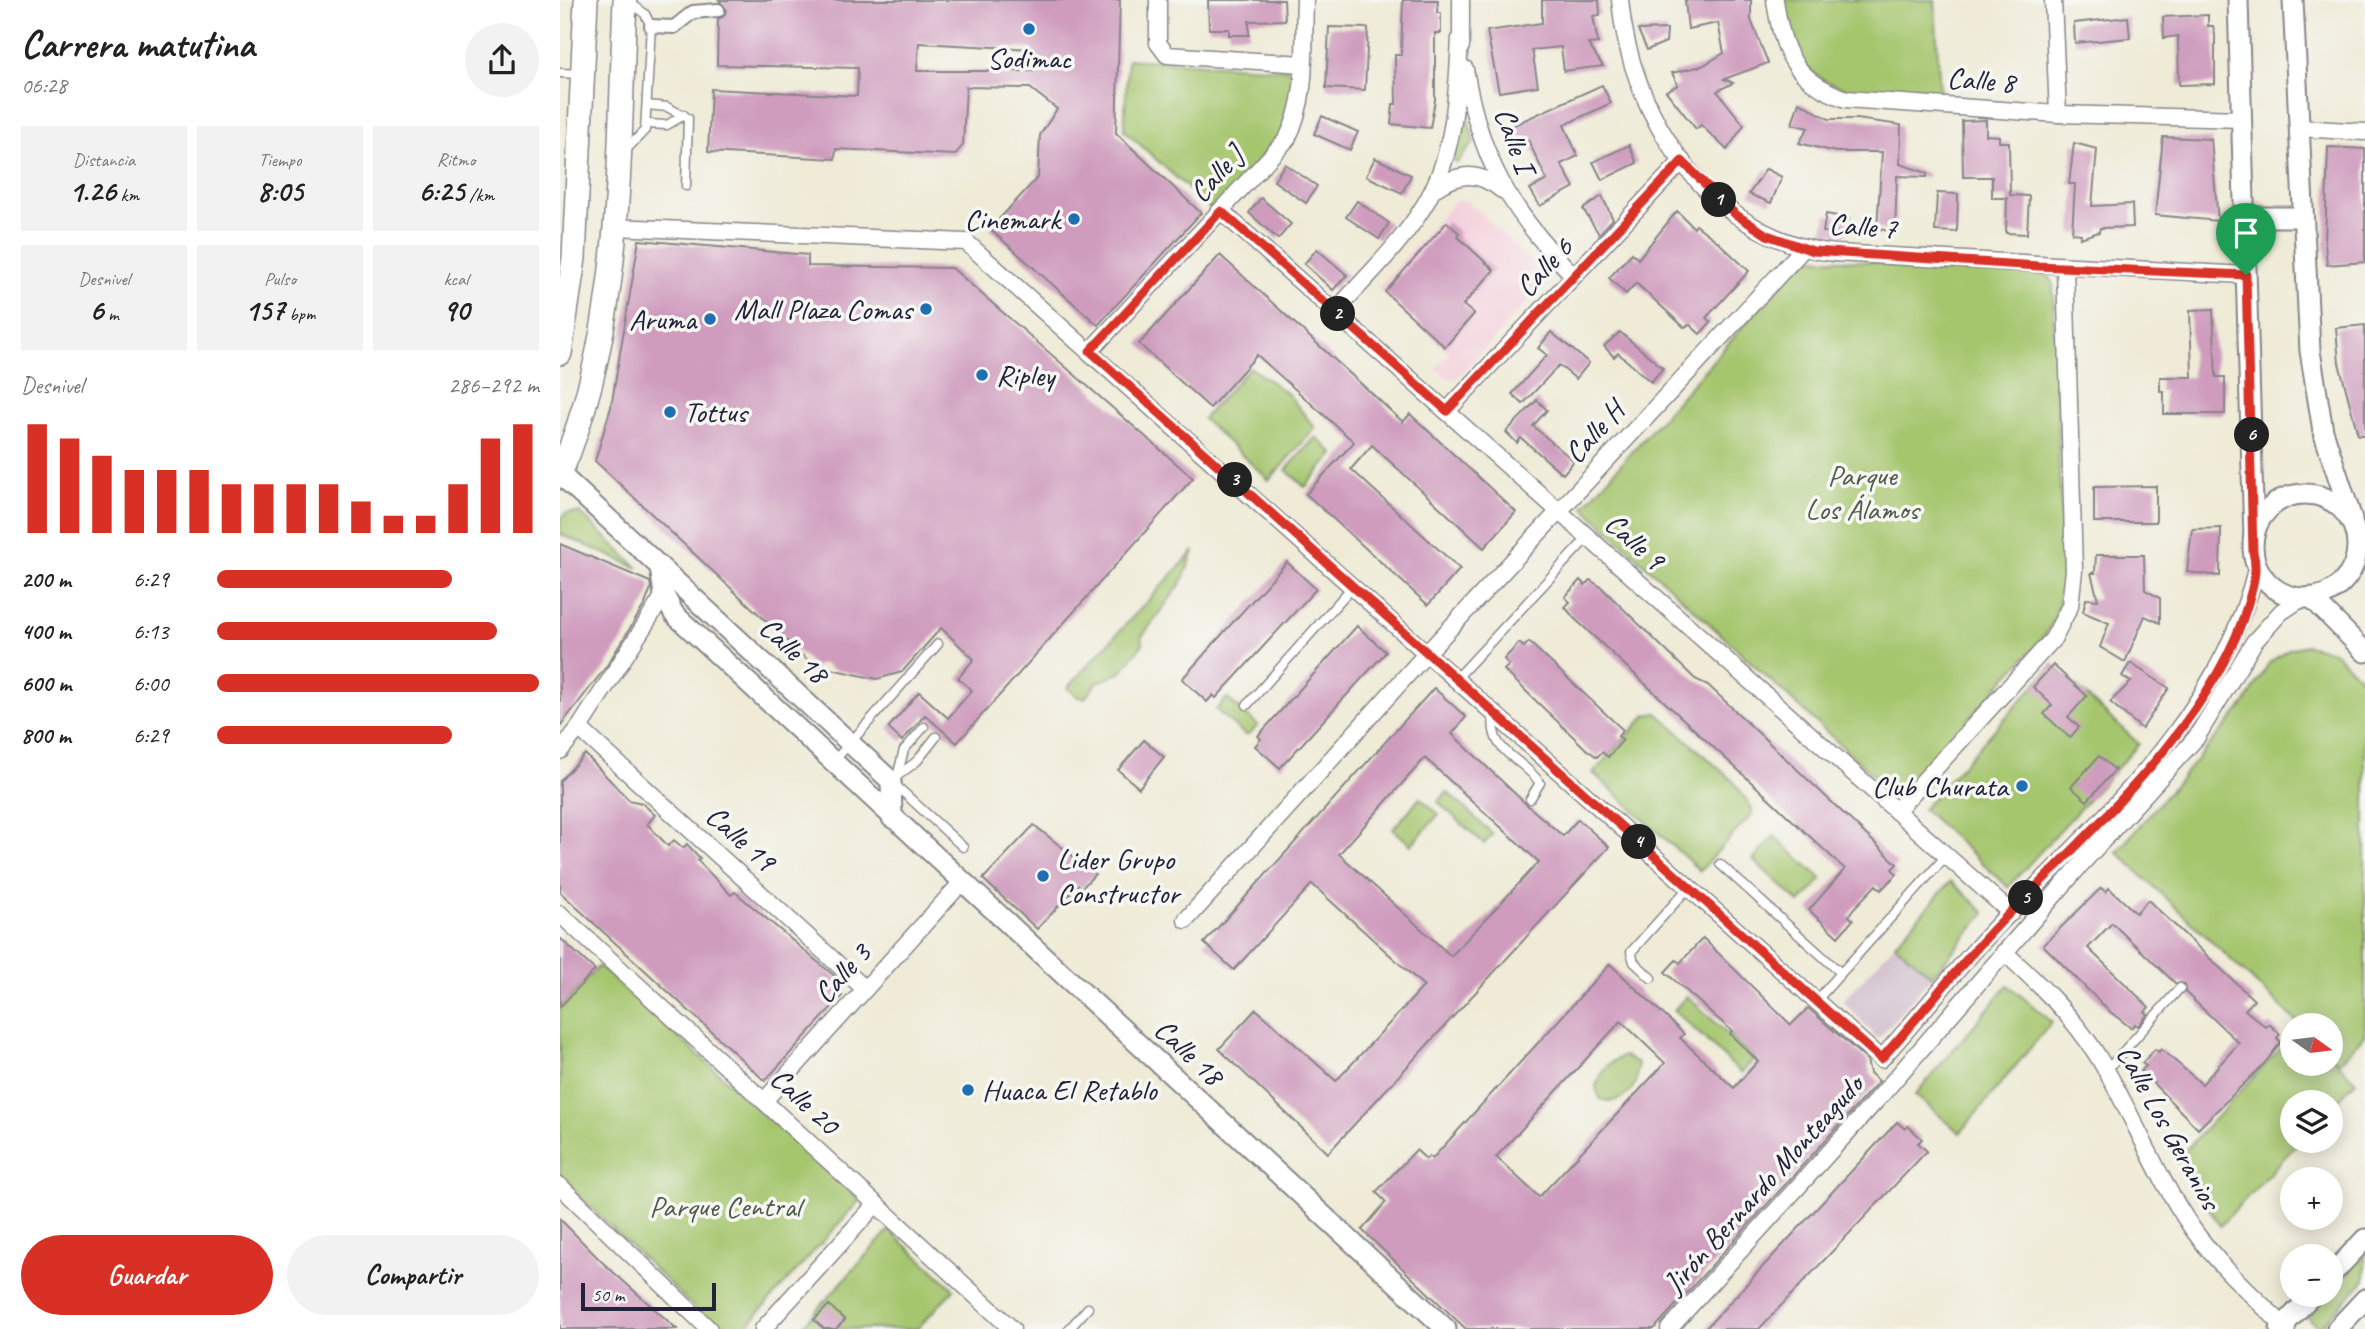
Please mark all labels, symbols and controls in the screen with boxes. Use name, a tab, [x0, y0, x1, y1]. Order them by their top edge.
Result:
text: Carrera matutina	[21, 21, 255, 68]
marker: Sodimac	[1021, 21, 1037, 37]
button: share	[465, 23, 539, 97]
place label: Sodimac	[987, 39, 1072, 77]
street label: Calle 8	[1946, 59, 2019, 101]
text: 06:28	[21, 71, 67, 100]
street label: Calle I	[1486, 102, 1547, 184]
street label: Calle J	[1181, 135, 1254, 210]
text: Distancia	[73, 148, 135, 172]
text: Tiempo	[259, 148, 301, 172]
text: Ritmo	[437, 148, 475, 172]
text: 1.26	[69, 172, 116, 210]
text: 8:05	[257, 172, 303, 210]
text: 6:25	[418, 172, 465, 210]
pin: 1	[1702, 182, 1736, 218]
text: km	[116, 183, 139, 207]
text: /km	[465, 183, 494, 207]
text: 1	[1714, 187, 1723, 211]
place label: Cinemark	[965, 200, 1062, 238]
pin	[2216, 203, 2276, 275]
street label: Calle 7	[1828, 205, 1900, 247]
marker: Cinemark	[1066, 211, 1082, 227]
icon: arrive	[2227, 214, 2265, 252]
street label: Calle 6	[1507, 228, 1582, 305]
text: Desnivel	[78, 267, 130, 291]
text: Pulso	[264, 267, 296, 291]
text: kcal	[443, 267, 469, 291]
place label: Mall Plaza Comas	[734, 290, 915, 328]
text: 6	[89, 291, 103, 329]
text: 157	[245, 291, 285, 329]
text: 90	[443, 291, 469, 329]
pin: 2	[1320, 296, 1356, 332]
place label: Aruma	[629, 300, 698, 338]
marker: Mall Plaza Comas	[918, 301, 934, 317]
text: 2	[1333, 301, 1342, 325]
text: m	[103, 302, 119, 326]
text: bpm	[285, 302, 315, 326]
marker: Aruma	[702, 311, 718, 327]
place label: Ripley	[996, 356, 1057, 394]
marker: Ripley	[974, 367, 990, 383]
text: Desnivel	[21, 371, 83, 400]
text: 286–292 m	[448, 371, 539, 400]
street label: Calle H	[1556, 390, 1635, 471]
place label: Tottus	[684, 393, 750, 431]
marker: Tottus	[662, 404, 678, 420]
pin: 6	[2234, 418, 2270, 452]
text: 6	[2247, 422, 2256, 446]
park label: Parque Los Álamos	[1805, 456, 1921, 528]
pin: 3	[1218, 462, 1252, 498]
text: 3	[1230, 467, 1239, 491]
street label: Calle 9	[1597, 504, 1675, 580]
text: 200 m	[21, 565, 71, 594]
text: 6:29	[133, 565, 169, 594]
street label: Calle 18	[751, 608, 839, 693]
text: 400 m	[21, 617, 71, 646]
text: 6:13	[133, 617, 169, 646]
text: 600 m	[21, 669, 71, 698]
text: 6:00	[133, 669, 169, 698]
text: 800 m	[21, 721, 71, 750]
text: 6:29	[133, 721, 169, 750]
place label: Club Churata	[1872, 767, 2010, 805]
marker: Club Churata	[2014, 778, 2030, 794]
street label: Calle 19	[698, 797, 786, 881]
pin: 4	[1622, 824, 1656, 860]
text: 4	[1634, 829, 1643, 853]
place label: Lider Grupo Constructor	[1057, 840, 1182, 912]
marker: Lider Grupo Constructor	[1035, 868, 1051, 884]
pin: 5	[2008, 880, 2044, 916]
text: 5	[2021, 885, 2030, 909]
street label: Calle 3	[805, 933, 881, 1011]
street label: Calle 18	[1146, 1010, 1234, 1095]
north arrow	[2280, 1013, 2343, 1076]
map controls	[2280, 1013, 2343, 1307]
street label: Calle Los Geranios	[2108, 1038, 2231, 1219]
street label: Calle 20	[762, 1059, 850, 1144]
street label: Jirón Bernardo Monteagudo	[1653, 1064, 1873, 1303]
place label: Huaca El Retablo	[982, 1071, 1158, 1109]
marker: Huaca El Retablo	[960, 1082, 976, 1098]
button: layers	[2280, 1090, 2343, 1153]
button: +	[2280, 1167, 2343, 1230]
park label: Parque Central	[649, 1187, 806, 1225]
button: Guardar	[21, 1235, 273, 1315]
button: Compartir	[287, 1235, 539, 1315]
button: −	[2280, 1244, 2343, 1307]
scale bar	[581, 1280, 716, 1312]
text: 50 m	[592, 1283, 624, 1307]

